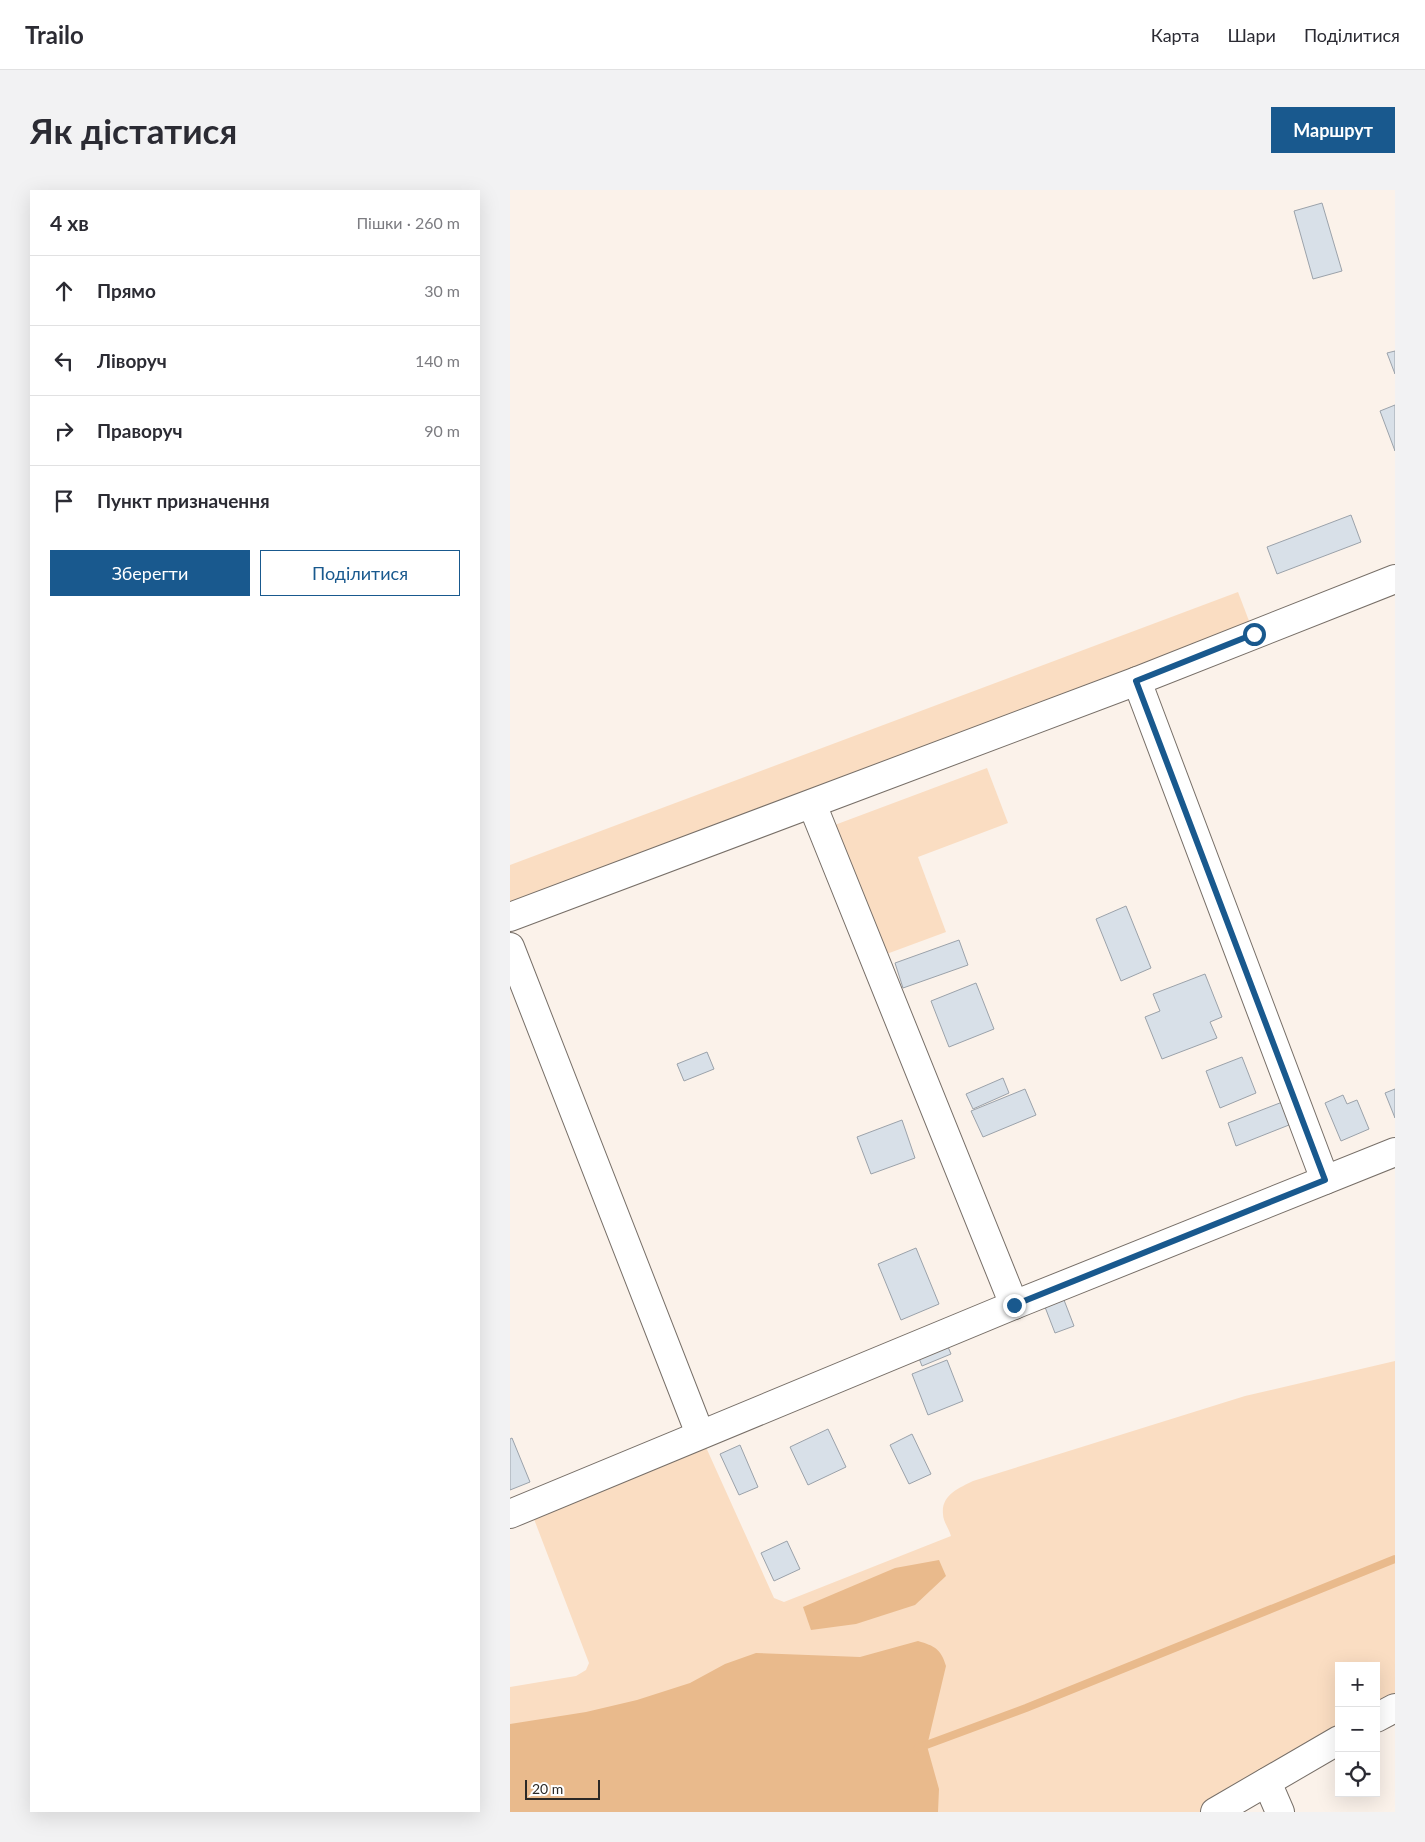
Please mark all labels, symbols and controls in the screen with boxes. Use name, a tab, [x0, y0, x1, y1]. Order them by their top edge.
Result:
text: Trailo	[25, 20, 84, 49]
text: Карта	[1151, 24, 1199, 46]
text: Шари	[1227, 24, 1276, 46]
text: Поділитися	[1304, 24, 1400, 46]
button: Маршрут	[1271, 107, 1395, 153]
text: Як дістатися	[30, 109, 237, 151]
text: 4 хв	[50, 210, 89, 235]
text: Пішки · 260 m	[356, 213, 460, 232]
icon: ahead	[50, 277, 78, 305]
text: Прямо	[97, 279, 156, 302]
text: 30 m	[424, 281, 460, 300]
icon: left	[50, 347, 78, 375]
text: Ліворуч	[97, 349, 167, 372]
text: 140 m	[415, 351, 460, 370]
icon: right	[50, 417, 78, 445]
text: Праворуч	[97, 419, 182, 442]
text: 90 m	[424, 421, 460, 440]
icon: arrive	[50, 487, 78, 515]
text: Пункт призначення	[97, 489, 270, 512]
button: Зберегти	[50, 550, 250, 596]
button: Поділитися	[260, 550, 460, 596]
route start	[1243, 623, 1266, 646]
route end	[1003, 1294, 1026, 1317]
map controls	[1335, 1662, 1380, 1797]
button: +	[1335, 1662, 1380, 1707]
button: −	[1335, 1707, 1380, 1752]
button: locate	[1335, 1752, 1380, 1797]
scale bar	[525, 1777, 600, 1800]
text: 20 m	[532, 1780, 563, 1797]

